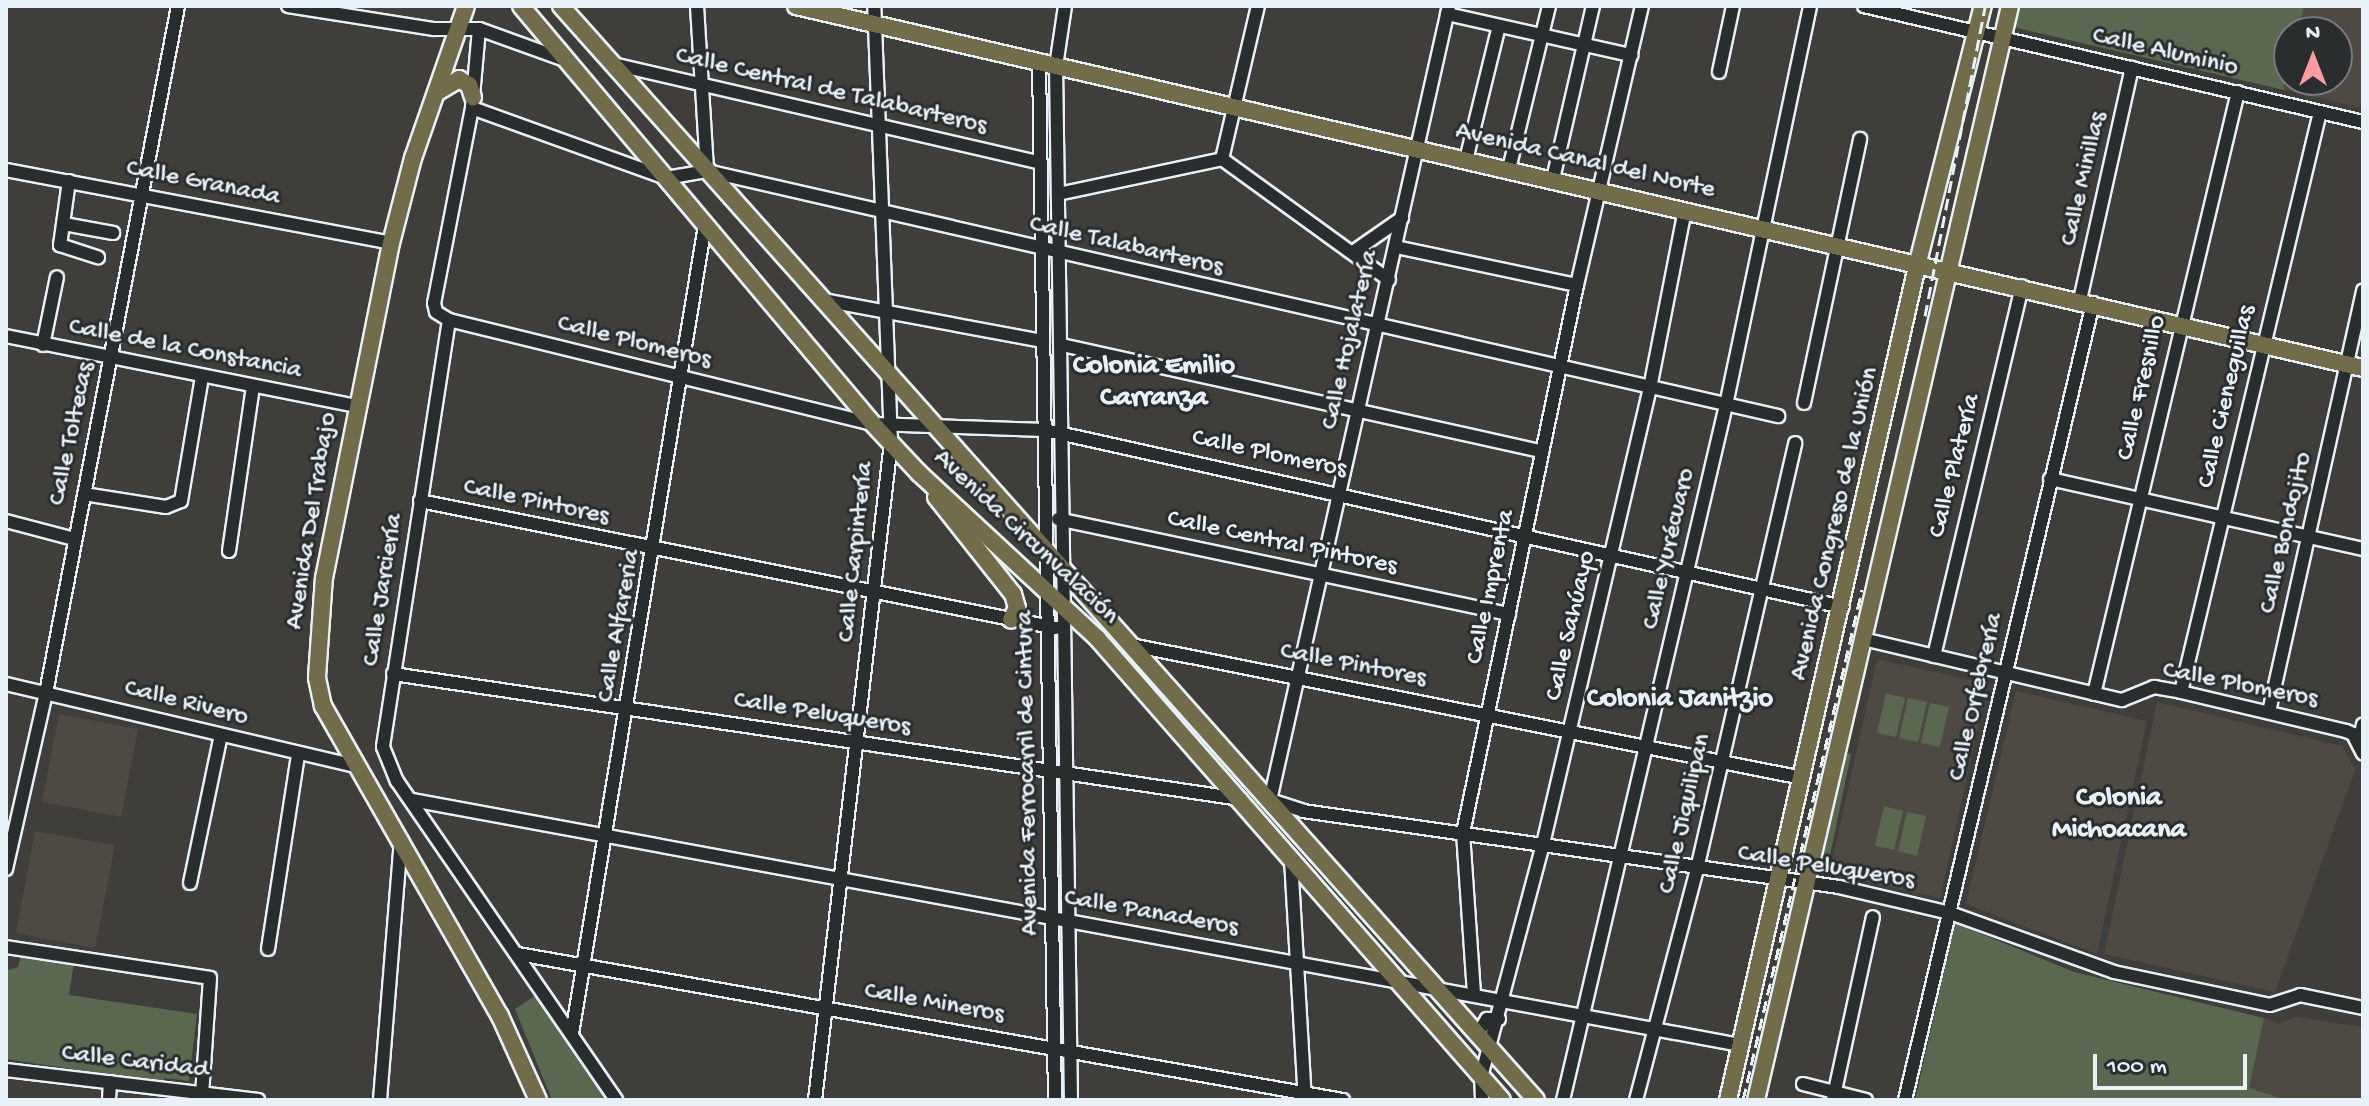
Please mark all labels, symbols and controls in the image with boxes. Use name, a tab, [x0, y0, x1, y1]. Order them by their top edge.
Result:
north arrow	[2273, 16, 2353, 96]
street label: Calle Aluminio	[2089, 21, 2241, 85]
text: N	[2306, 21, 2320, 47]
street label: Calle Central de Talabarteros	[672, 41, 990, 143]
street label: Calle Minillas	[2054, 109, 2116, 249]
street label: Avenida Canal del Norte	[1452, 117, 1718, 207]
street label: Calle Granada	[123, 154, 283, 214]
street label: Calle Talabarteros	[1026, 210, 1226, 284]
street label: Calle Hojalatería	[1315, 247, 1387, 433]
street label: Calle Cieneguillas	[2192, 303, 2264, 491]
street label: Calle Plomeros	[554, 309, 714, 377]
street label: Calle de la Constancia	[66, 312, 304, 388]
street label: Calle Fresnillo	[2111, 312, 2175, 464]
district label: Colonia Emilio Carranza	[1073, 350, 1235, 416]
street label: Calle Toltecas	[43, 360, 103, 508]
street label: Avenida Congreso de la Unión	[1785, 364, 1887, 684]
street label: Calle Platería	[1923, 391, 1989, 541]
street label: Avenida Del Trabajo	[280, 410, 346, 632]
street label: Calle Plomeros	[1189, 423, 1349, 487]
street label: Avenida Circunvalación	[926, 444, 1124, 632]
street label: Calle Bondojito	[2253, 449, 2321, 617]
street label: Calle Carpintería	[832, 460, 882, 644]
street label: Calle Yurécuaro	[1636, 465, 1704, 633]
street label: Calle Pintores	[460, 472, 612, 534]
street label: Calle Central Pintores	[1164, 504, 1400, 584]
street label: Calle Imprenta	[1460, 507, 1524, 667]
street label: Calle Jarciería	[357, 511, 411, 669]
street label: Calle Alfareria	[591, 547, 649, 705]
street label: Calle Sahúayo	[1540, 548, 1604, 704]
street label: Avenida Ferrocarril de Cintura	[1011, 610, 1047, 936]
street label: Calle Orfebrería	[1943, 610, 2011, 784]
street label: Calle Pintores	[1277, 637, 1429, 695]
street label: Calle Plomeros	[2160, 656, 2320, 716]
street label: Calle Rivero	[121, 674, 251, 734]
district label: Colonia Janitzio	[1587, 683, 1773, 717]
street label: Calle Peluqueros	[731, 686, 913, 744]
street label: Calle Jiquilipan	[1652, 731, 1720, 897]
district label: Colonia Michoacana	[2052, 782, 2186, 848]
street label: Calle Peluqueros	[1735, 839, 1917, 897]
street label: Calle Panaderos	[1062, 883, 1240, 945]
street label: Calle Mineros	[862, 976, 1006, 1032]
scale bar	[2097, 1038, 2251, 1088]
street label: Calle Caridad	[60, 1039, 210, 1087]
text: 100 m	[2107, 1053, 2167, 1082]

